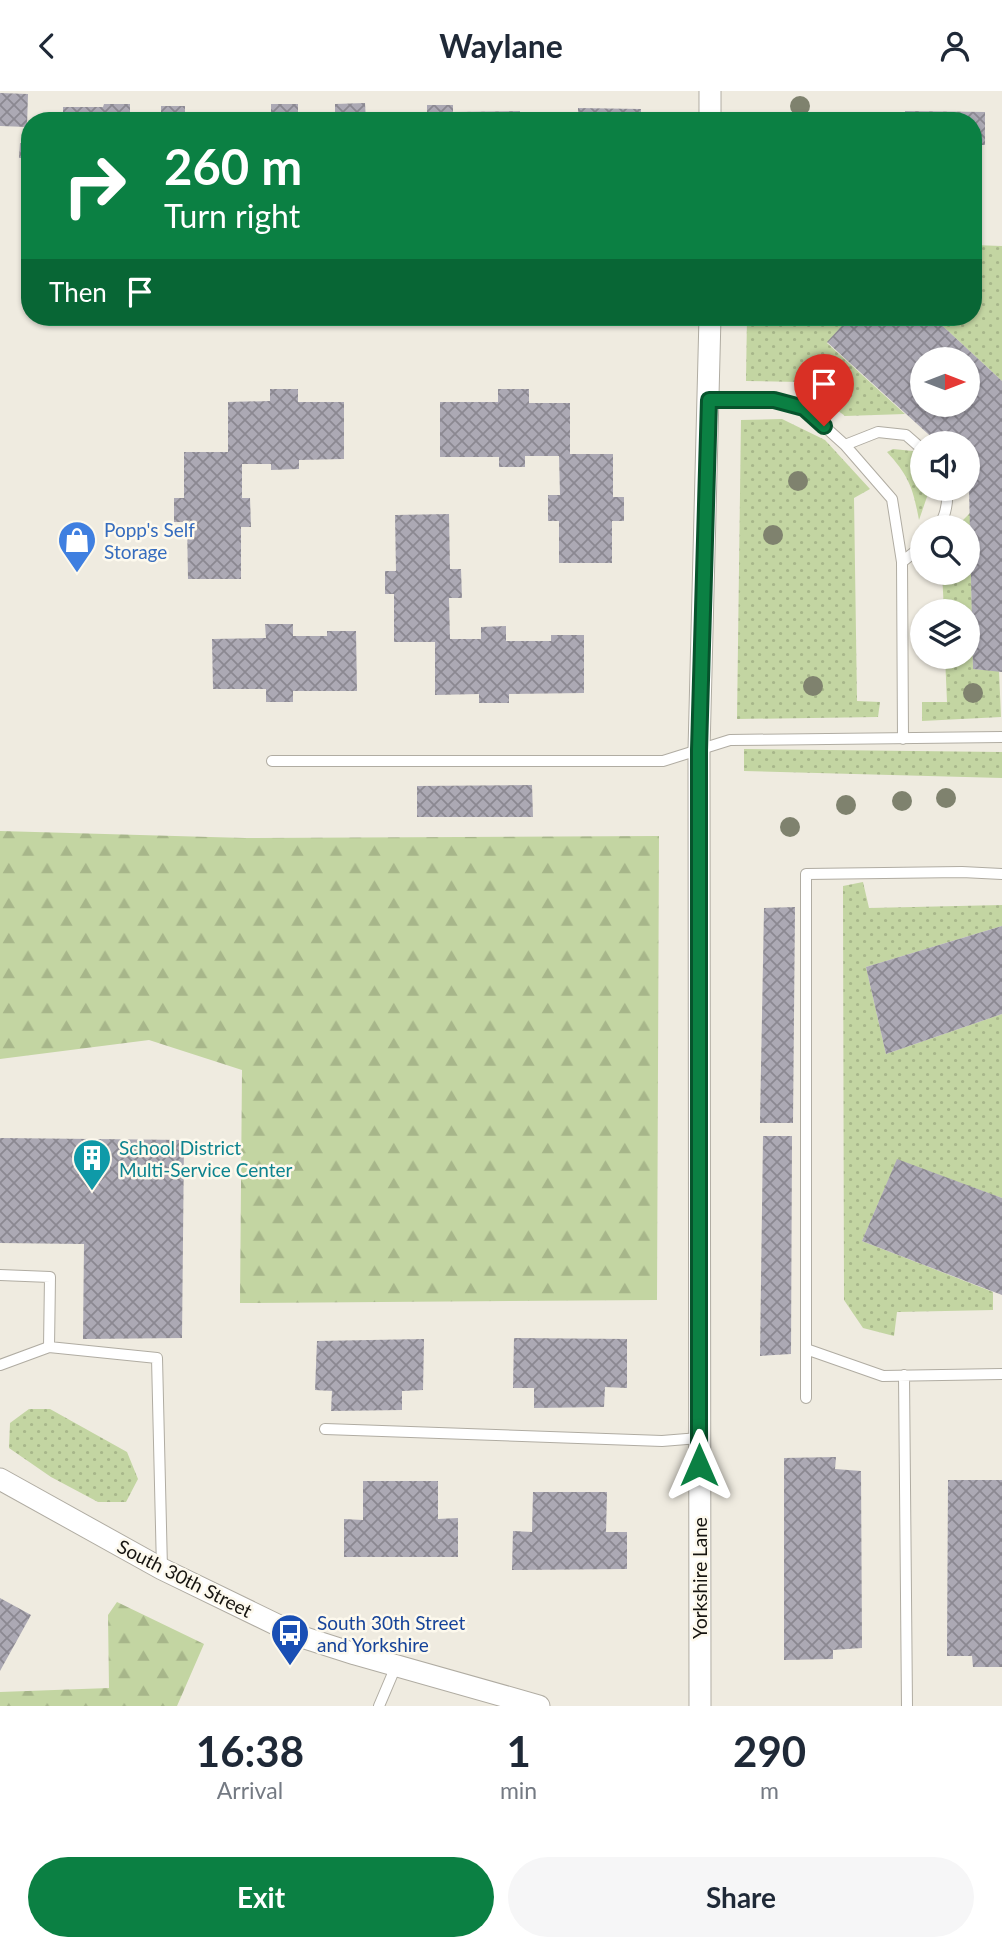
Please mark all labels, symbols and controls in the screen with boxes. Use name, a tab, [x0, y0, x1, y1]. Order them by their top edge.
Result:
text: Waylane	[439, 26, 563, 65]
icon: back	[28, 27, 66, 65]
icon: person	[936, 27, 974, 65]
text: 260 m	[164, 137, 302, 195]
icon: right	[49, 140, 140, 231]
text: Turn right	[164, 196, 300, 235]
icon: arrive	[121, 273, 159, 311]
text: Then	[49, 276, 107, 308]
north arrow	[910, 347, 980, 417]
map controls	[910, 347, 980, 669]
pin	[794, 354, 854, 426]
icon: arrive	[805, 365, 843, 403]
button: sound	[910, 431, 980, 501]
button: search	[910, 515, 980, 585]
place label: Popp's Self Storage	[104, 518, 195, 563]
shop icon: Popp's Self Storage	[56, 519, 98, 574]
button: layers	[910, 599, 980, 669]
place label: School District Multi-Service Center	[119, 1136, 292, 1181]
building icon: School District Multi-Service Center	[71, 1137, 113, 1192]
position arrow	[662, 1428, 736, 1502]
street label: Yorkshire Lane	[688, 1517, 711, 1639]
street label: South 30th Street	[114, 1534, 256, 1622]
place label: South 30th Street and Yorkshire	[317, 1611, 465, 1656]
bus stop icon: South 30th Street and Yorkshire	[269, 1612, 311, 1667]
text: 16:38	[196, 1726, 304, 1776]
text: 1	[506, 1726, 531, 1776]
text: 290	[733, 1726, 806, 1776]
text: Arrival	[217, 1776, 283, 1804]
text: min	[500, 1776, 537, 1804]
text: m	[760, 1776, 779, 1804]
button: Exit	[28, 1857, 494, 1937]
button: Share	[508, 1857, 974, 1937]

